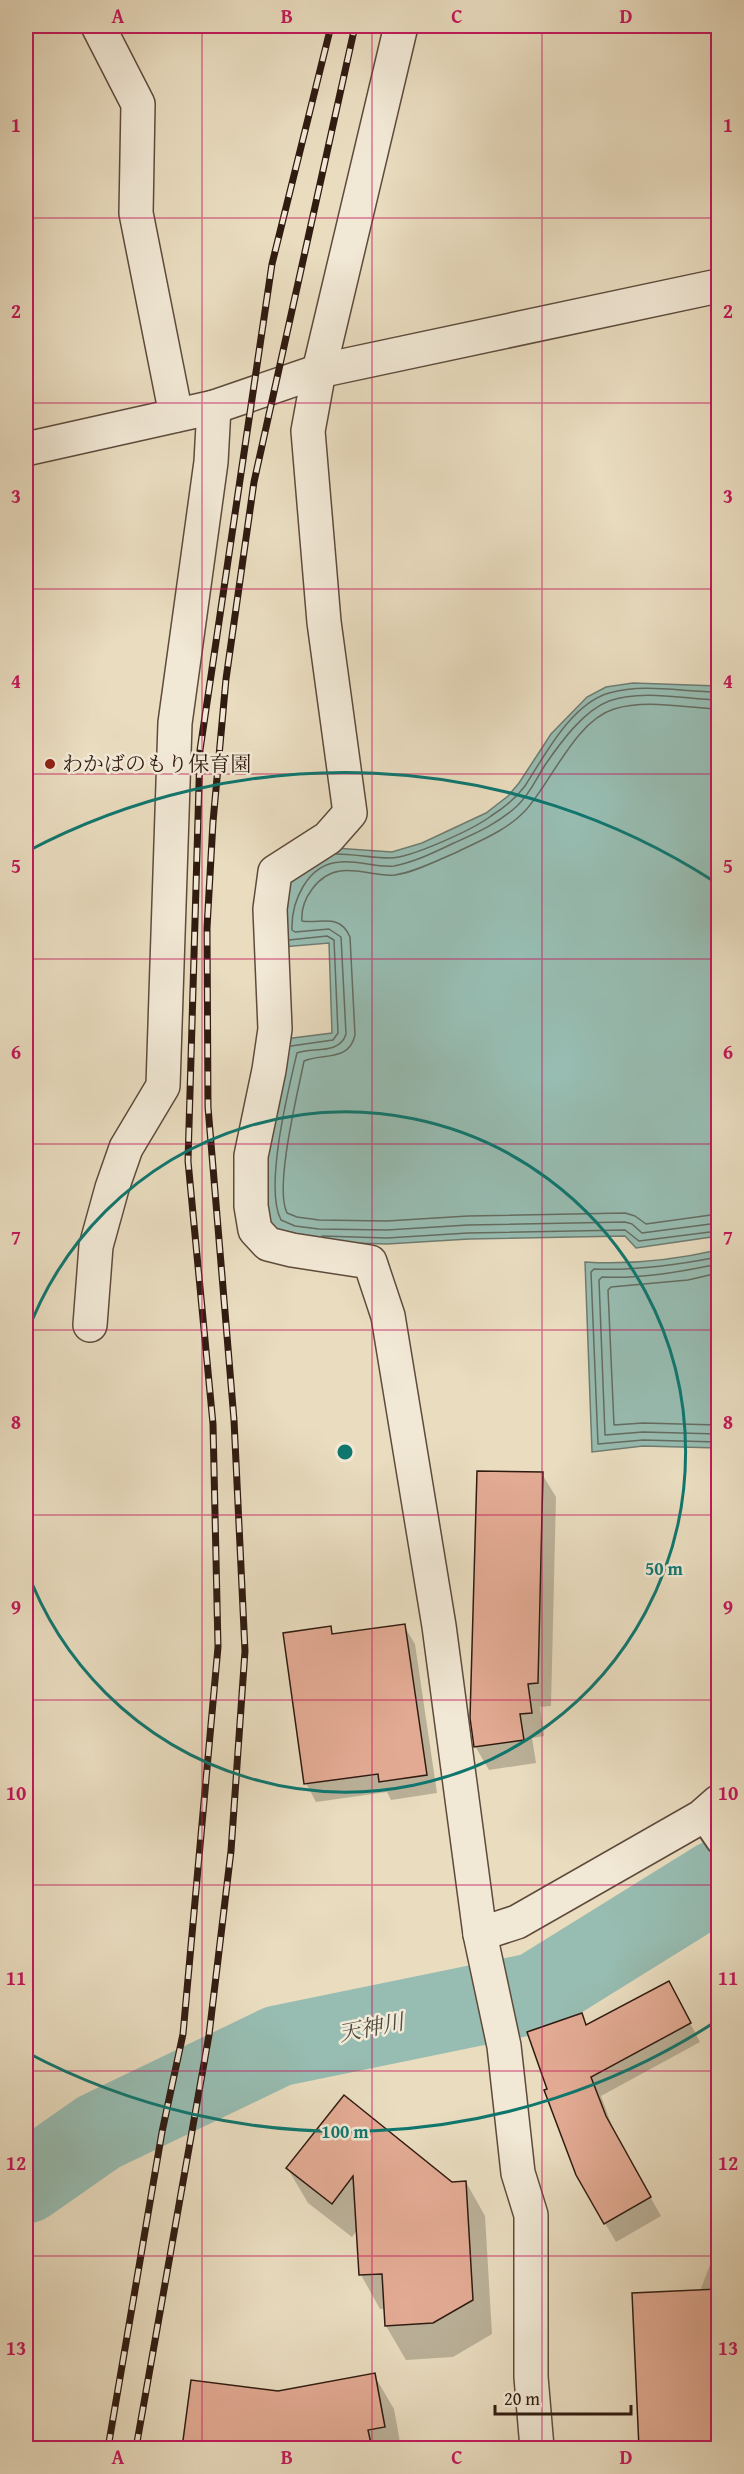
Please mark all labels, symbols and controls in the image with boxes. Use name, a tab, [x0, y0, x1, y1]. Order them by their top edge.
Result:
text: A	[112, 1, 125, 30]
text: B	[281, 1, 293, 30]
text: C	[451, 1, 463, 30]
text: D	[619, 1, 633, 30]
text: 1	[11, 110, 21, 139]
text: 1	[723, 110, 733, 139]
text: 2	[11, 296, 21, 325]
text: 2	[723, 296, 733, 325]
text: 3	[11, 481, 21, 510]
text: 3	[723, 481, 733, 510]
text: 4	[11, 666, 21, 695]
text: 4	[723, 666, 733, 695]
place label: わかばのもり保育園	[62, 748, 251, 779]
marker: わかばのもり保育園	[43, 757, 57, 771]
text: 5	[11, 851, 21, 880]
text: 5	[723, 851, 733, 880]
text: 6	[11, 1037, 21, 1066]
text: 6	[723, 1037, 733, 1066]
text: 7	[11, 1222, 21, 1251]
text: 7	[723, 1222, 733, 1251]
text: 8	[11, 1407, 21, 1436]
text: 8	[723, 1407, 733, 1436]
centre of rings	[335, 1442, 355, 1462]
text: 50 m	[645, 1555, 684, 1582]
text: 9	[11, 1592, 21, 1621]
text: 9	[723, 1592, 733, 1621]
text: 10	[6, 1778, 26, 1807]
text: 10	[718, 1778, 738, 1807]
text: 11	[6, 1963, 26, 1992]
text: 11	[718, 1963, 738, 1992]
water label: 天神川	[336, 2005, 408, 2049]
text: 100 m	[321, 2118, 369, 2145]
text: 12	[6, 2148, 26, 2177]
text: 12	[718, 2148, 738, 2177]
text: 13	[6, 2333, 26, 2362]
text: 13	[718, 2333, 738, 2362]
scale bar	[495, 2378, 632, 2416]
text: 20 m	[504, 2385, 540, 2412]
text: A	[112, 2442, 125, 2471]
text: B	[281, 2442, 293, 2471]
text: C	[451, 2442, 463, 2471]
text: D	[619, 2442, 633, 2471]

